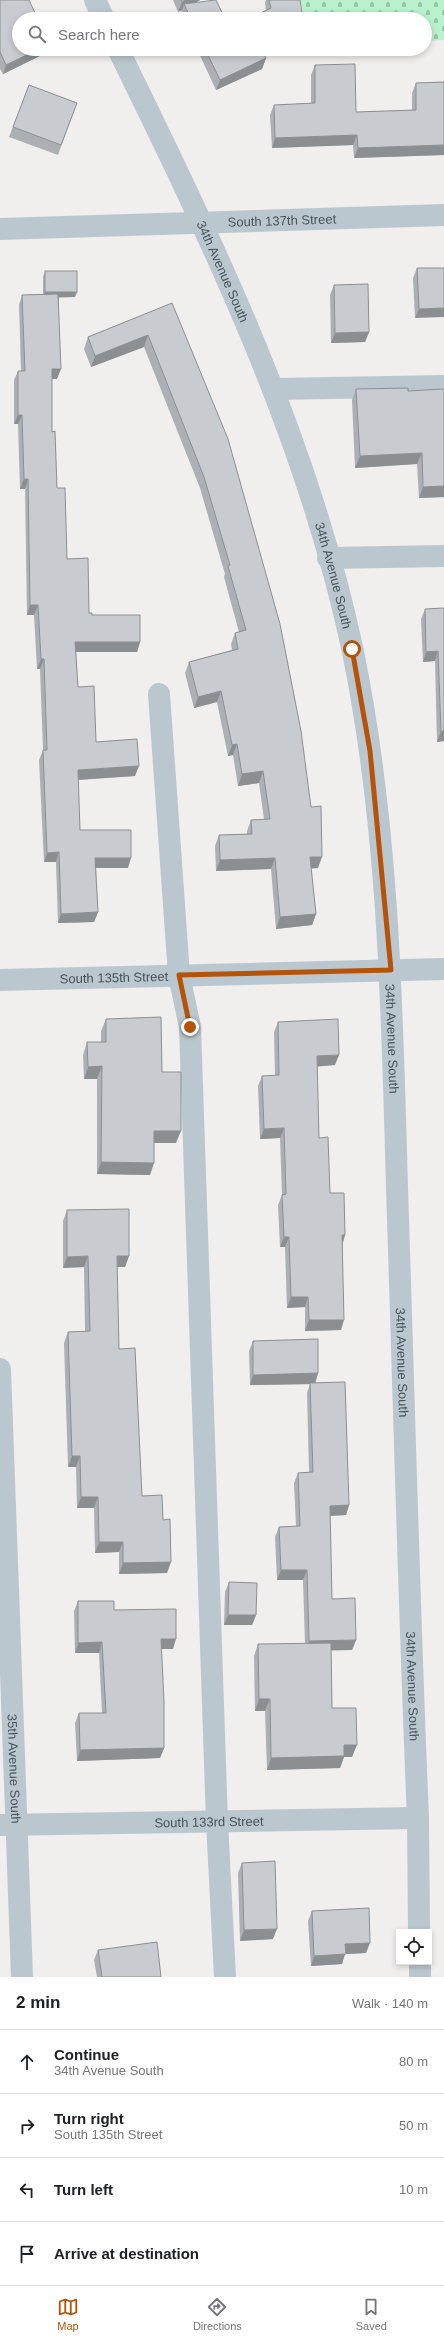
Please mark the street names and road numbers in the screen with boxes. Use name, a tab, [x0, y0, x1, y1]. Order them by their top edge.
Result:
street label: South 137th Street	[227, 211, 337, 230]
street label: 34th Avenue South	[193, 218, 252, 325]
street label: 34th Avenue South	[312, 520, 355, 630]
street label: South 135th Street	[60, 969, 169, 987]
street label: 34th Avenue South	[382, 983, 401, 1094]
street label: 34th Avenue South	[393, 1307, 411, 1418]
street label: 34th Avenue South	[403, 1631, 422, 1741]
street label: 35th Avenue South	[4, 1714, 23, 1824]
street label: South 133rd Street	[154, 1814, 264, 1830]

